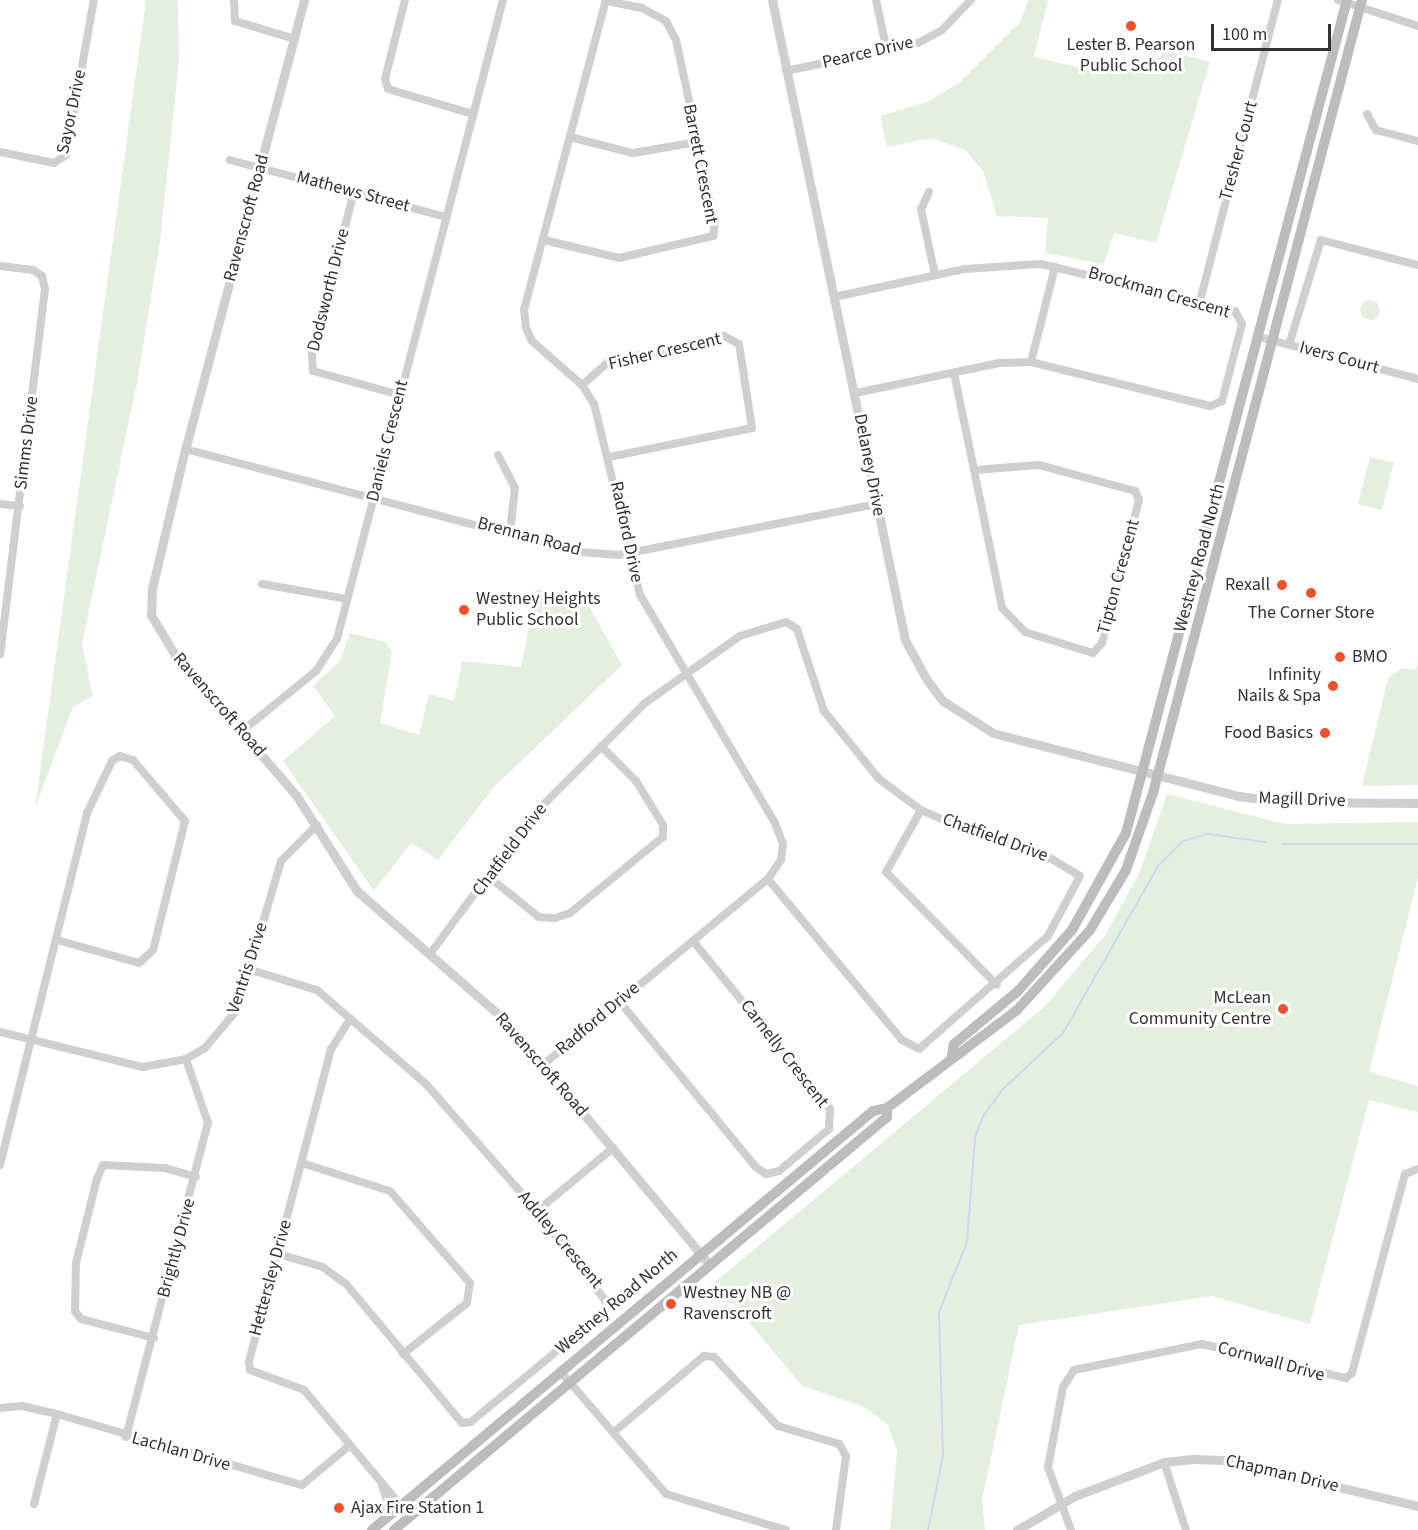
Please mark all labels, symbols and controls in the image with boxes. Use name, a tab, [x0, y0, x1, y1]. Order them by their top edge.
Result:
scale bar	[1214, 12, 1334, 50]
marker: Lester B. Pearson Public School	[1124, 19, 1138, 33]
text: 100 m	[1222, 22, 1267, 47]
street label: Pearce Drive	[820, 32, 916, 74]
place label: Lester B. Pearson Public School	[1067, 35, 1195, 78]
street label: Sayor Drive	[53, 68, 91, 156]
street label: Tresher Court	[1215, 99, 1263, 203]
street label: Barrett Crescent	[678, 102, 722, 226]
street label: Ravenscroft Road	[220, 152, 274, 284]
street label: Mathews Street	[294, 167, 412, 217]
street label: Dodsworth Drive	[303, 226, 355, 354]
street label: Brockman Crescent	[1086, 262, 1232, 324]
street label: Fisher Crescent	[607, 329, 723, 375]
street label: Ivers Court	[1297, 337, 1381, 379]
street label: Daniels Crescent	[362, 378, 414, 504]
street label: Simms Drive	[11, 395, 43, 491]
street label: Delaney Drive	[849, 412, 889, 518]
street label: Radford Drive	[605, 480, 647, 584]
street label: Westney Road North	[1170, 481, 1230, 635]
street label: Brennan Road	[475, 513, 583, 561]
street label: Tipton Crescent	[1093, 517, 1145, 637]
place label: Rexall	[1225, 574, 1270, 596]
marker: Rexall	[1275, 578, 1289, 592]
marker: The Corner Store	[1304, 586, 1318, 600]
place label: Westney Heights Public School	[476, 589, 601, 632]
place label: The Corner Store	[1248, 602, 1374, 624]
marker: Westney Heights Public School	[457, 603, 471, 617]
place label: BMO	[1352, 646, 1388, 668]
street label: Ravenscroft Road	[168, 649, 270, 761]
marker: BMO	[1333, 650, 1347, 664]
place label: Infinity Nails & Spa	[1237, 665, 1321, 708]
marker: Infinity Nails & Spa	[1326, 679, 1340, 693]
place label: Food Basics	[1224, 722, 1313, 744]
marker: Food Basics	[1318, 726, 1332, 740]
street label: Magill Drive	[1258, 788, 1346, 812]
street label: Chatfield Drive	[468, 799, 552, 901]
street label: Chatfield Drive	[939, 809, 1051, 867]
street label: Ventris Drive	[223, 920, 273, 1016]
street label: Radford Drive	[552, 978, 644, 1060]
place label: McLean Community Centre	[1129, 988, 1271, 1030]
street label: Carnelly Crescent	[735, 996, 833, 1112]
marker: McLean Community Centre	[1276, 1002, 1290, 1016]
street label: Ravenscroft Road	[490, 1009, 592, 1121]
street label: Addley Crescent	[513, 1187, 607, 1293]
street label: Brightly Drive	[153, 1196, 201, 1300]
street label: Hettersley Drive	[245, 1218, 297, 1338]
street label: Westney Road North	[551, 1245, 683, 1359]
place label: Westney NB @ Ravenscroft	[683, 1283, 791, 1326]
marker: Westney NB @ Ravenscroft	[664, 1297, 678, 1311]
street label: Cornwall Drive	[1215, 1337, 1327, 1387]
street label: Lachlan Drive	[129, 1428, 233, 1476]
street label: Chapman Drive	[1223, 1450, 1341, 1498]
place label: Ajax Fire Station 1	[351, 1497, 484, 1519]
marker: Ajax Fire Station 1	[332, 1501, 346, 1515]

